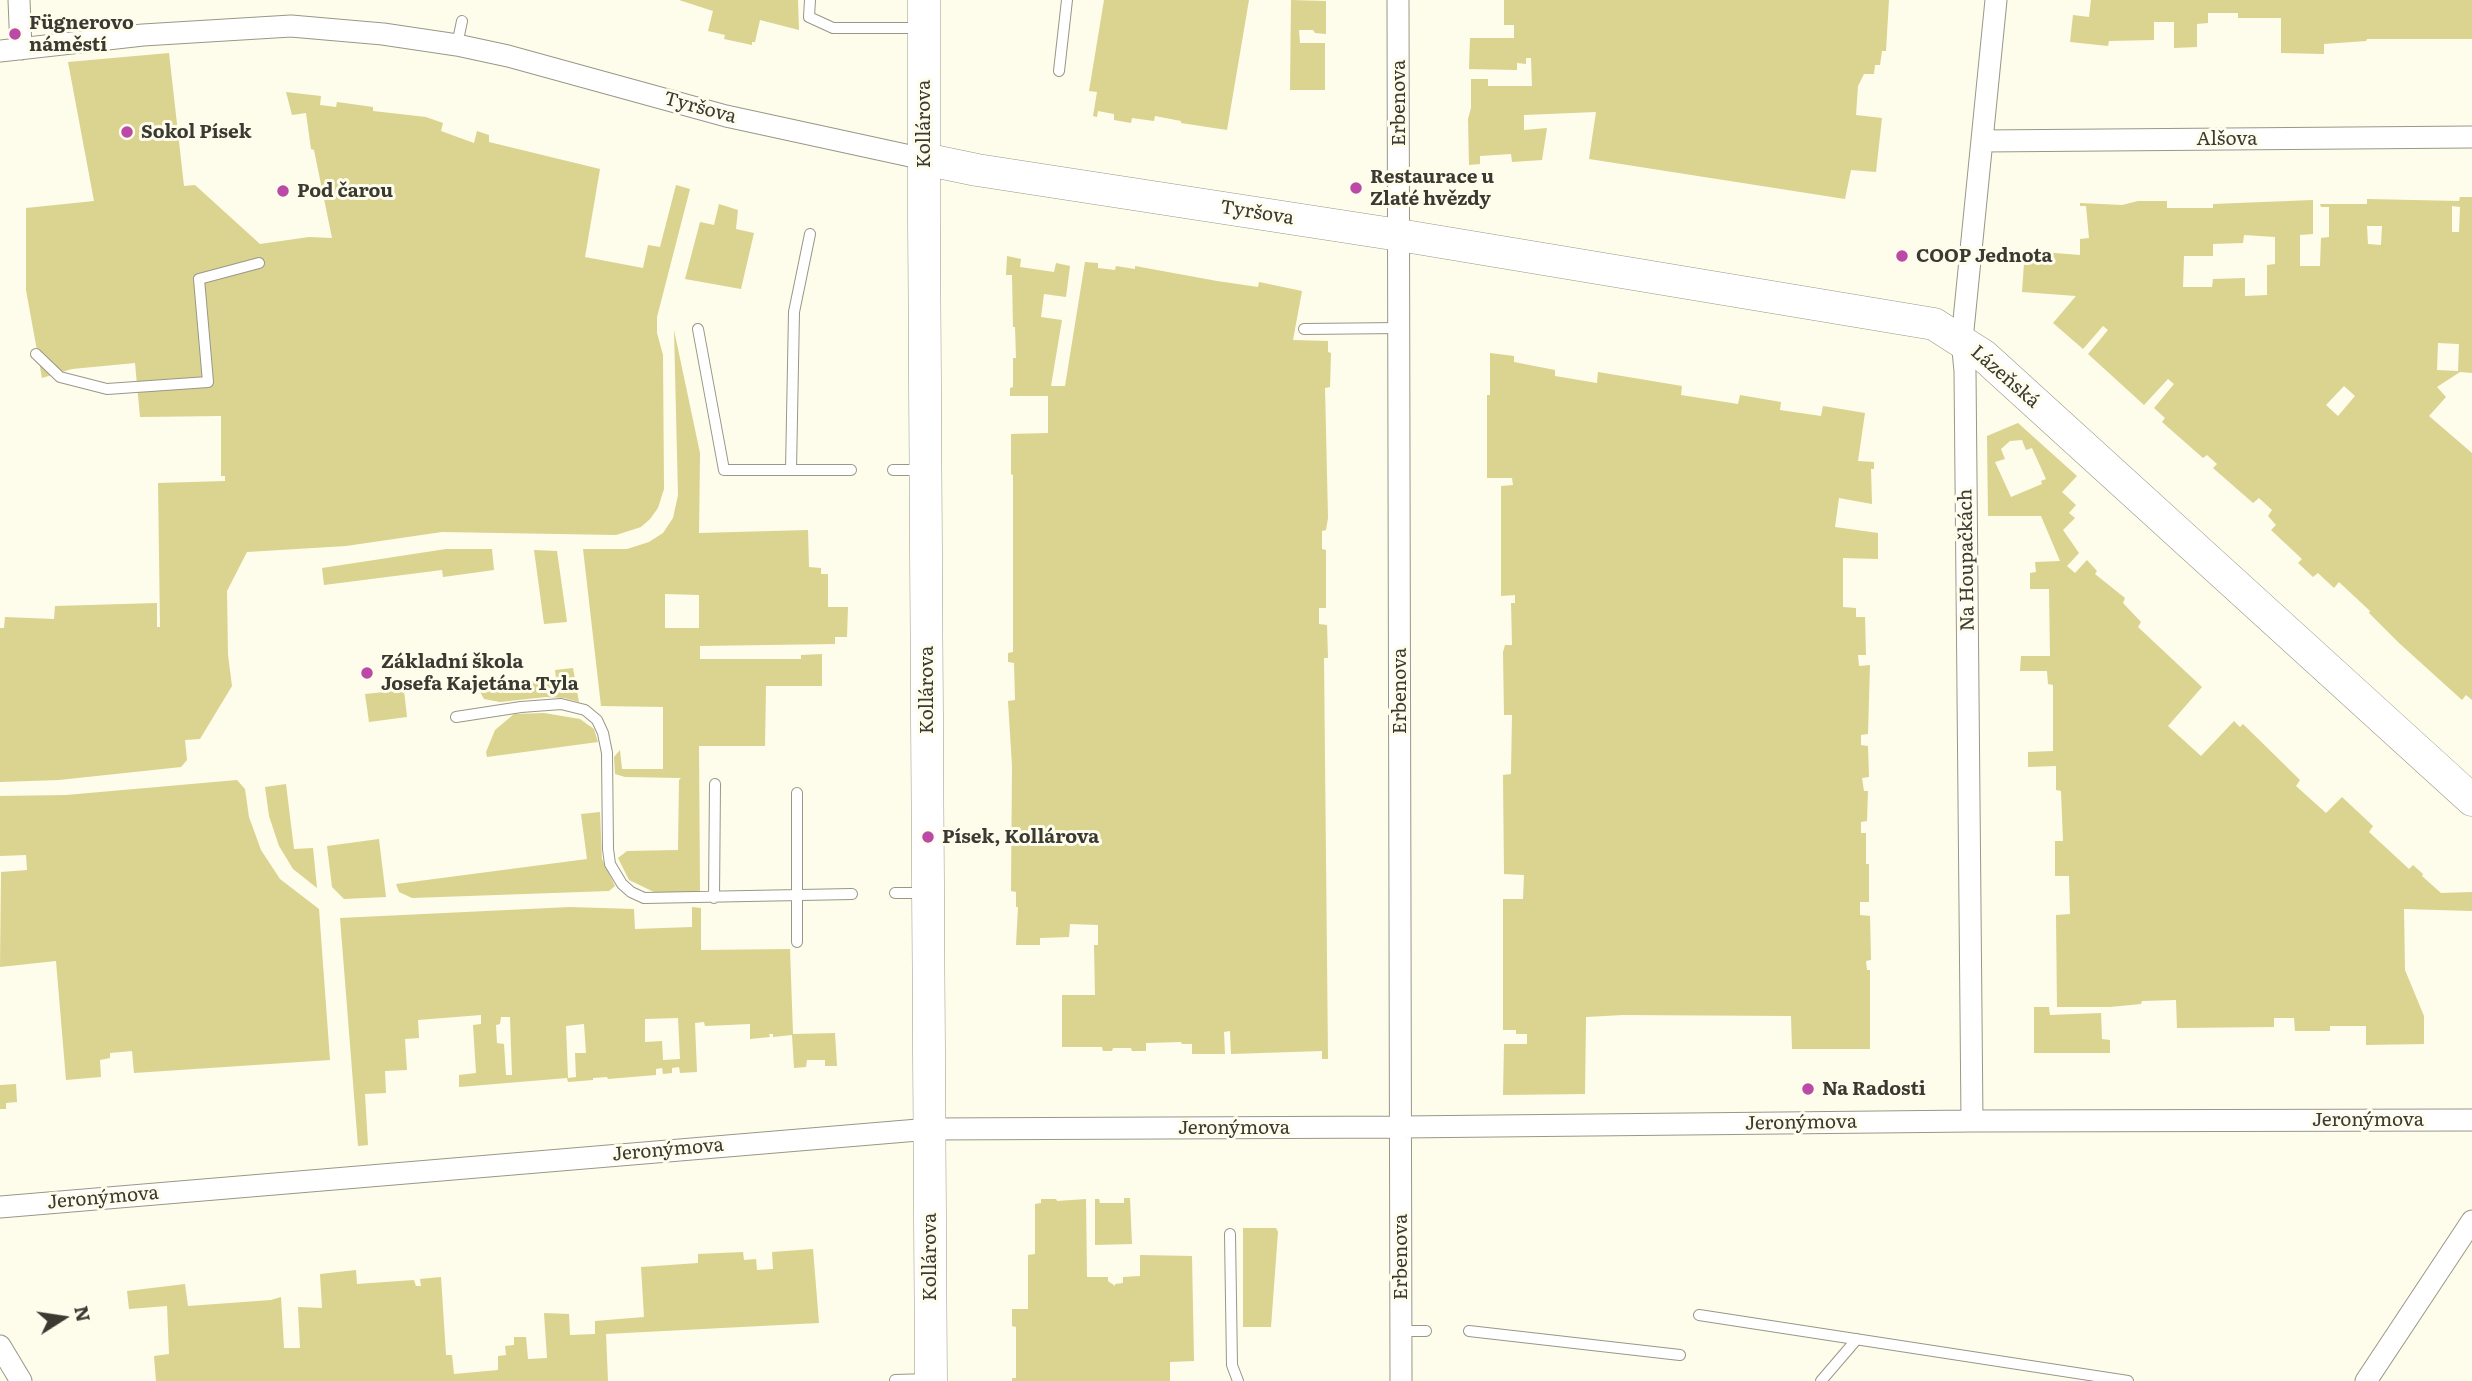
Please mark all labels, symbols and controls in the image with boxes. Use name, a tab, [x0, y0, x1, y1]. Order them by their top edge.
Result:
place label: Fügnerovo náměstí	[29, 12, 134, 56]
marker: Fügnerovo náměstí	[7, 26, 23, 42]
street label: Erbenova	[1388, 60, 1410, 146]
street label: Kollárova	[913, 80, 935, 168]
street label: Tyršova	[661, 87, 739, 129]
place label: Sokol Písek	[141, 121, 251, 143]
marker: Sokol Písek	[119, 124, 135, 140]
street label: Alšova	[2197, 128, 2257, 150]
place label: Restaurace u Zlaté hvězdy	[1370, 166, 1494, 210]
place label: Pod čarou	[297, 180, 393, 202]
marker: Restaurace u Zlaté hvězdy	[1348, 180, 1364, 196]
marker: Pod čarou	[275, 183, 291, 199]
street label: Tyršova	[1218, 196, 1296, 230]
place label: COOP Jednota	[1916, 245, 2052, 267]
marker: COOP Jednota	[1894, 248, 1910, 264]
street label: Lázeňská	[1966, 341, 2044, 413]
street label: Na Houpačkách	[1954, 489, 1980, 631]
street label: Kollárova	[916, 646, 938, 734]
street label: Erbenova	[1389, 648, 1411, 734]
place label: Základní škola Josefa Kajetána Tyla	[381, 651, 579, 695]
marker: Základní škola Josefa Kajetána Tyla	[359, 665, 375, 681]
place label: Písek, Kollárova	[942, 826, 1099, 848]
marker: Písek, Kollárova	[920, 829, 936, 845]
place label: Na Radosti	[1822, 1078, 1926, 1100]
marker: Na Radosti	[1800, 1081, 1816, 1097]
street label: Jeronýmova	[2312, 1109, 2424, 1131]
street label: Jeronýmova	[1745, 1111, 1857, 1135]
street label: Jeronýmova	[1178, 1117, 1290, 1139]
street label: Jeronýmova	[611, 1134, 725, 1166]
street label: Jeronýmova	[46, 1182, 160, 1214]
street label: Kollárova	[919, 1213, 941, 1301]
street label: Erbenova	[1390, 1214, 1412, 1300]
north arrow	[28, 1283, 98, 1353]
text: N	[68, 1303, 99, 1324]

